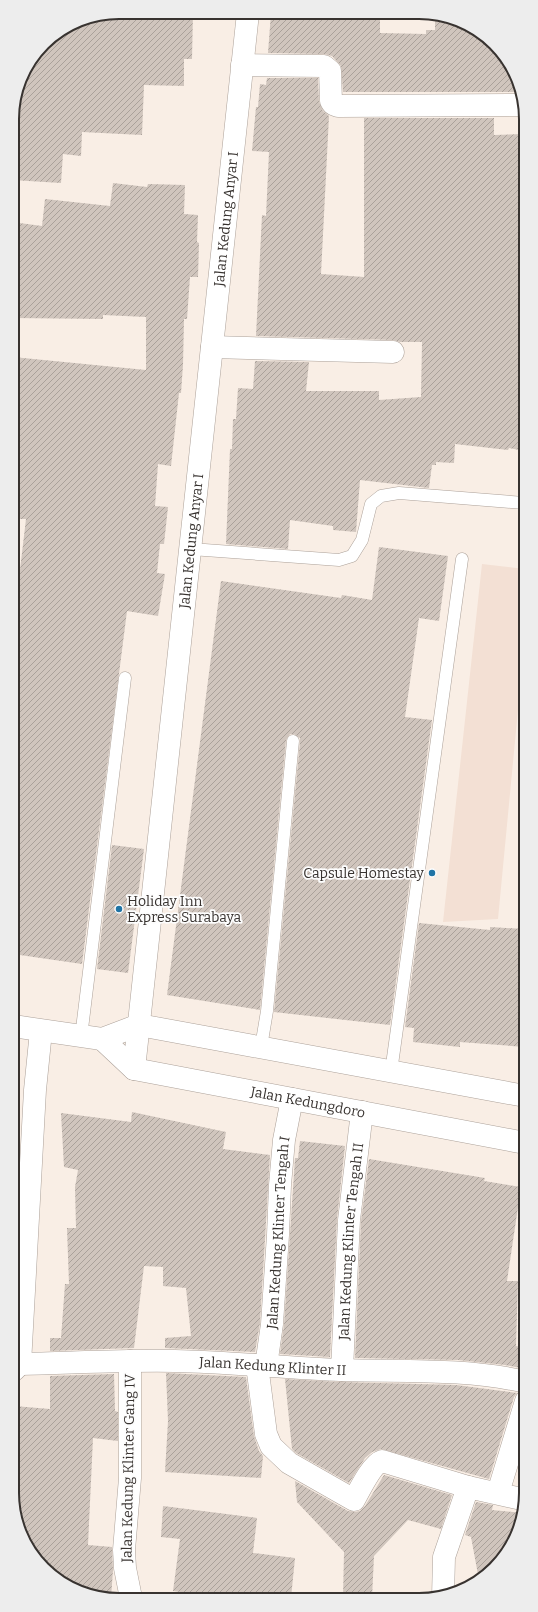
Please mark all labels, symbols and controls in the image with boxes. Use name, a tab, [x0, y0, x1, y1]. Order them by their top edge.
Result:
street label: Jalan Kedung Anyar I	[210, 151, 242, 288]
street label: Jalan Kedung Anyar I	[176, 473, 207, 610]
place label: Capsule Homestay	[303, 865, 425, 882]
marker: Capsule Homestay	[427, 868, 437, 878]
place label: Holiday Inn Express Surabaya	[127, 893, 242, 926]
marker: Holiday Inn Express Surabaya	[114, 904, 124, 914]
street label: Jalan Kedungdoro	[248, 1083, 367, 1122]
street label: Jalan Kedung Klinter Tengah I	[263, 1135, 294, 1331]
street label: Jalan Kedung Klinter Tengah II	[335, 1142, 367, 1342]
street label: Jalan Kedung Klinter II	[198, 1354, 347, 1379]
street label: Jalan Kedung Klinter Gang IV	[118, 1373, 139, 1563]

